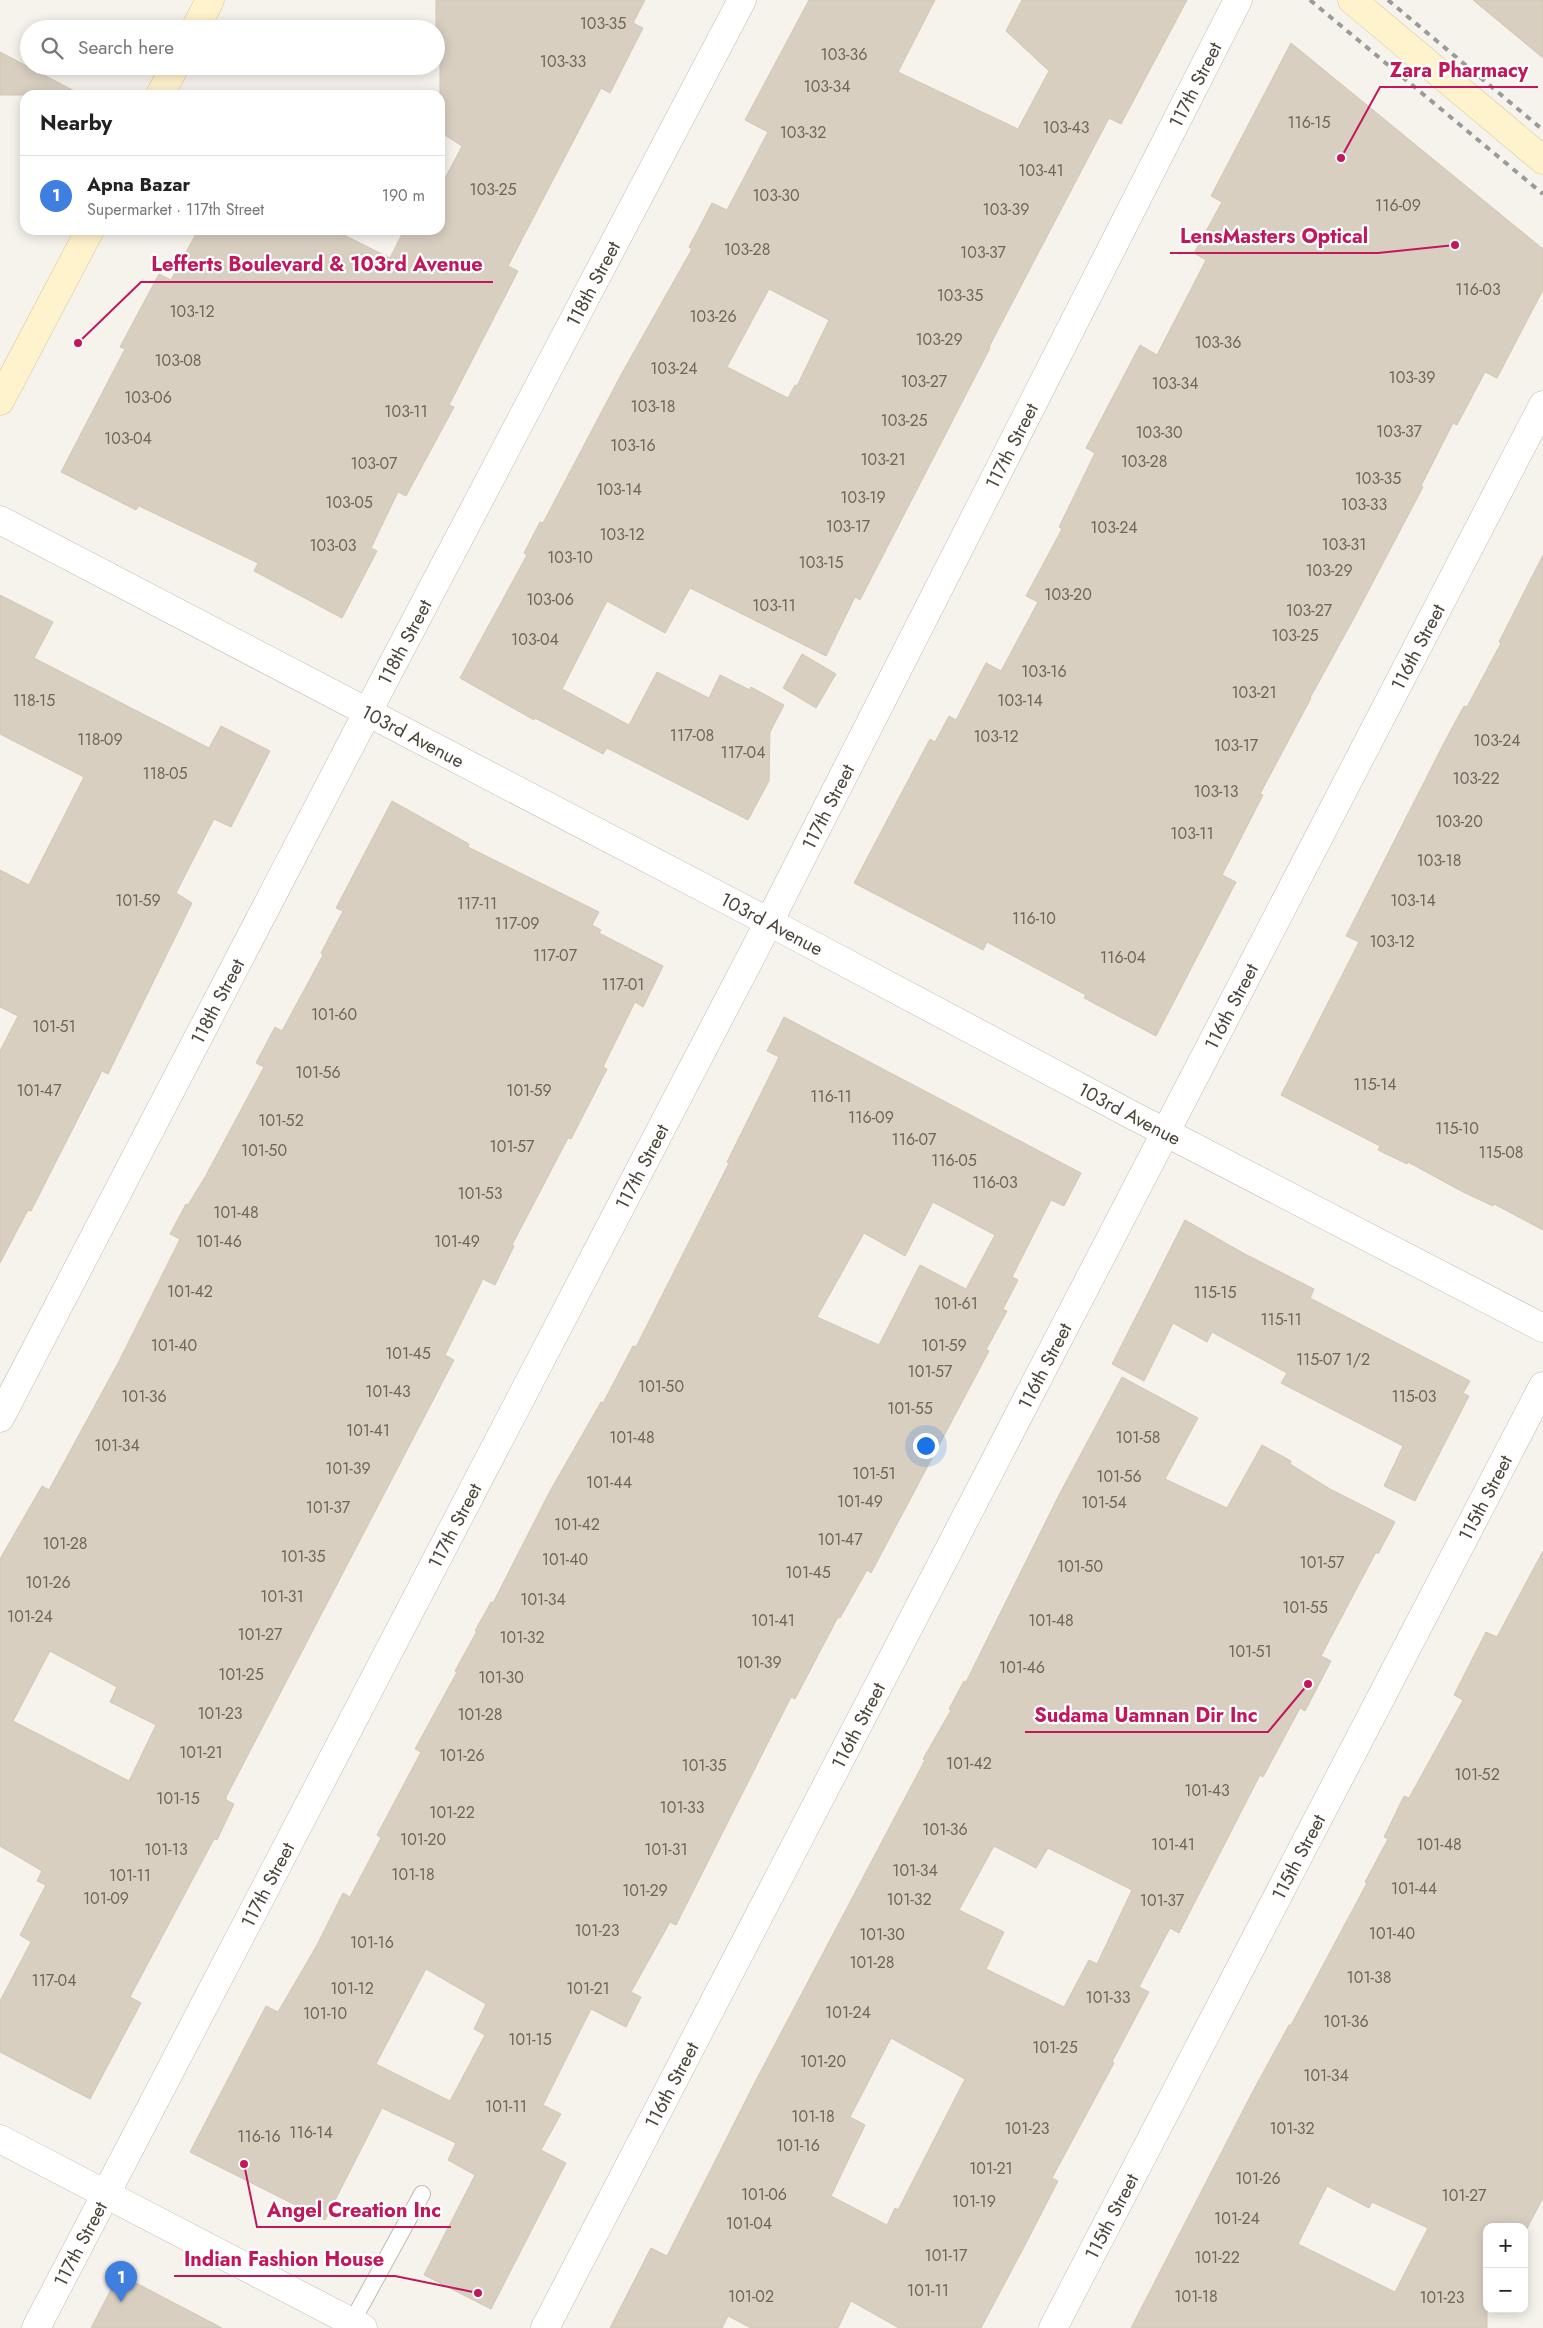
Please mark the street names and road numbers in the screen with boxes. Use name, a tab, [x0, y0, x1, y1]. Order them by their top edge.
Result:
street label: 117th Street	[1162, 37, 1228, 132]
street label: 118th Street	[559, 236, 627, 331]
street label: 117th Street	[978, 398, 1045, 493]
street label: 118th Street	[371, 594, 438, 689]
street label: 116th Street	[1384, 599, 1451, 695]
street label: 103rd Avenue	[357, 698, 469, 774]
street label: 117th Street	[795, 759, 861, 854]
street label: 103rd Avenue	[716, 885, 828, 962]
street label: 118th Street	[184, 953, 251, 1049]
street label: 116th Street	[1197, 958, 1265, 1054]
street label: 103rd Avenue	[1073, 1075, 1186, 1152]
street label: 117th Street	[608, 1119, 675, 1214]
street label: 116th Street	[1011, 1318, 1078, 1414]
street label: 115th Street	[1451, 1450, 1519, 1545]
street label: 117th Street	[421, 1478, 488, 1573]
street label: 116th Street	[824, 1677, 892, 1773]
street label: 115th Street	[1264, 1809, 1332, 1905]
street label: 117th Street	[234, 1837, 301, 1932]
street label: 116th Street	[638, 2037, 705, 2133]
street label: 115th Street	[1078, 2168, 1145, 2264]
street label: 117th Street	[47, 2196, 114, 2291]

